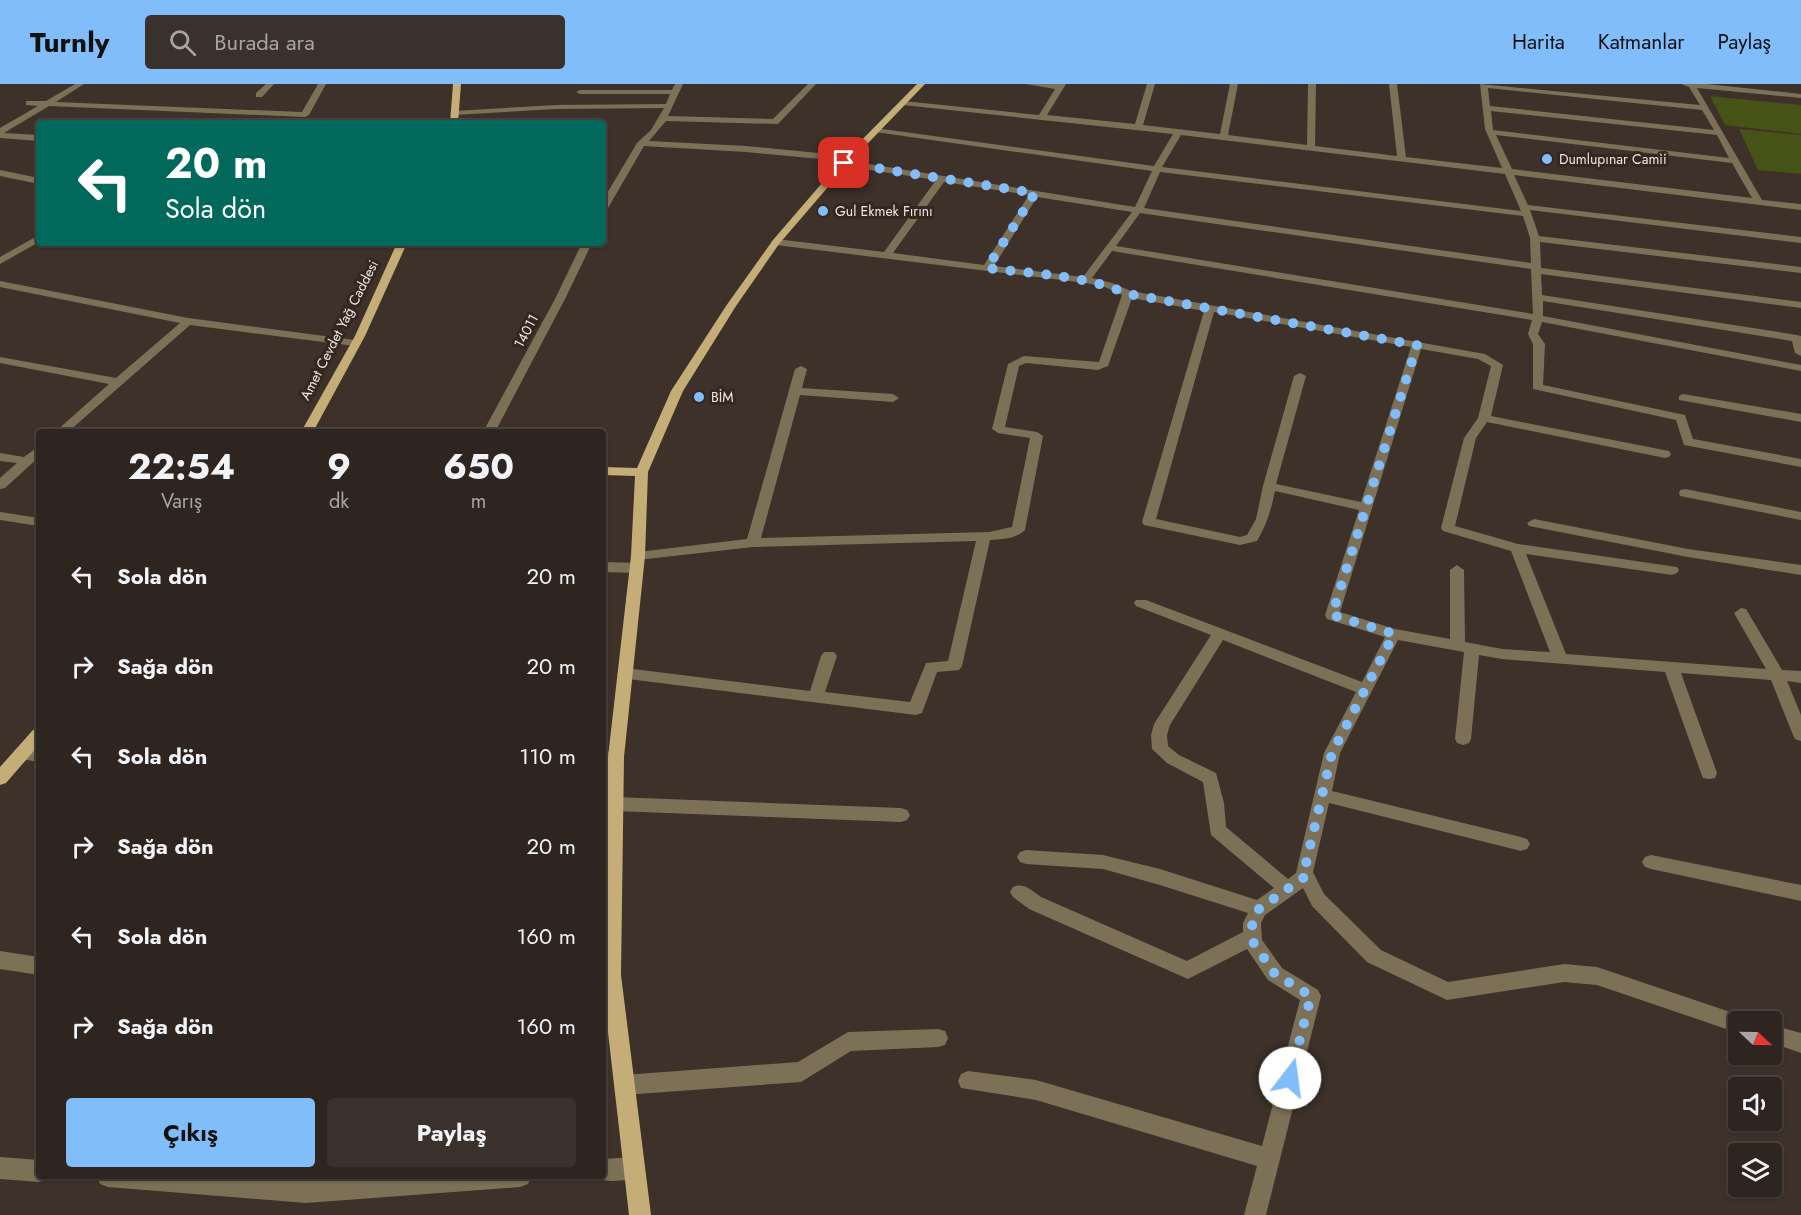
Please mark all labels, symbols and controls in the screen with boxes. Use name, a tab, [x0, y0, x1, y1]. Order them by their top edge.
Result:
search box	[145, 15, 565, 69]
text: Turnly	[30, 22, 109, 63]
icon: search	[166, 26, 199, 59]
text: Burada ara	[214, 26, 315, 58]
text: Harita	[1512, 27, 1565, 57]
text: Katmanlar	[1598, 27, 1684, 57]
text: Paylaş	[1717, 27, 1771, 57]
text: 20 m	[165, 133, 267, 194]
pin	[818, 137, 869, 188]
icon: left	[66, 144, 144, 222]
icon: arrive	[827, 146, 860, 179]
place label: Dumlupınar Camii	[1559, 149, 1667, 169]
marker: Dumlupınar Camii	[1540, 152, 1554, 166]
text: Sola dön	[165, 189, 266, 228]
place label: Gul Ekmek Fırını	[835, 201, 933, 221]
marker: Gul Ekmek Fırını	[816, 204, 830, 218]
street label: Amet Cevdet Yağ Caddesi	[295, 257, 383, 403]
street label: 14011	[509, 311, 543, 351]
place label: BİM	[711, 387, 734, 407]
marker: BİM	[692, 390, 706, 404]
text: 22:54	[128, 440, 235, 492]
text: 9	[327, 440, 351, 492]
text: 650	[443, 440, 514, 492]
text: Varış	[161, 487, 202, 516]
text: dk	[329, 487, 349, 516]
text: m	[471, 487, 486, 516]
icon: left	[66, 560, 99, 593]
text: Sola dön	[117, 560, 207, 592]
text: 20 m	[527, 560, 576, 592]
icon: right	[66, 650, 99, 683]
text: Sağa dön	[117, 650, 214, 682]
text: 20 m	[527, 650, 576, 682]
icon: left	[66, 740, 99, 773]
text: Sola dön	[117, 740, 207, 772]
text: 110 m	[519, 740, 576, 772]
icon: right	[66, 830, 99, 863]
text: Sağa dön	[117, 830, 214, 862]
text: 20 m	[527, 830, 576, 862]
icon: left	[66, 920, 99, 953]
text: Sola dön	[117, 920, 207, 952]
text: 160 m	[516, 920, 576, 952]
icon: right	[66, 1010, 99, 1043]
text: Sağa dön	[117, 1010, 214, 1042]
text: 160 m	[516, 1010, 576, 1042]
north arrow	[1728, 1011, 1782, 1065]
map controls	[1728, 1011, 1782, 1197]
position arrow	[1258, 1046, 1322, 1110]
button: sound	[1728, 1077, 1782, 1131]
button: Çıkış	[66, 1098, 315, 1167]
button: Paylaş	[327, 1098, 576, 1167]
button: layers	[1728, 1143, 1782, 1197]

